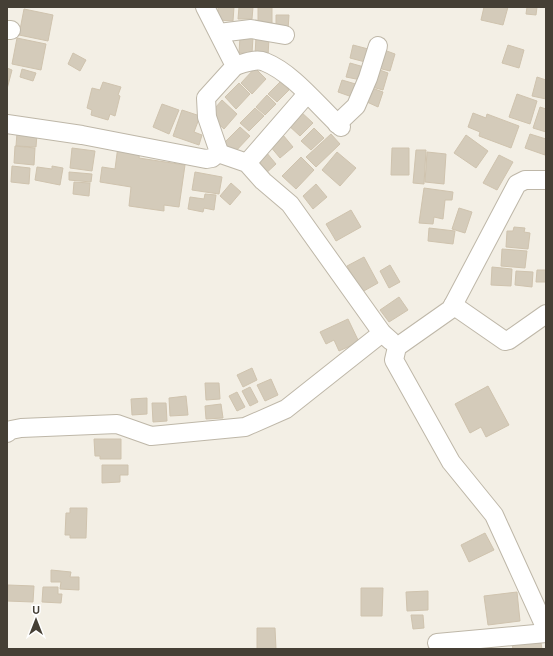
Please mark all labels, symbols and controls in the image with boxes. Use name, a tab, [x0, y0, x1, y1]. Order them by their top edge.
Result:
north arrow	[16, 600, 56, 640]
text: U	[32, 604, 40, 617]

